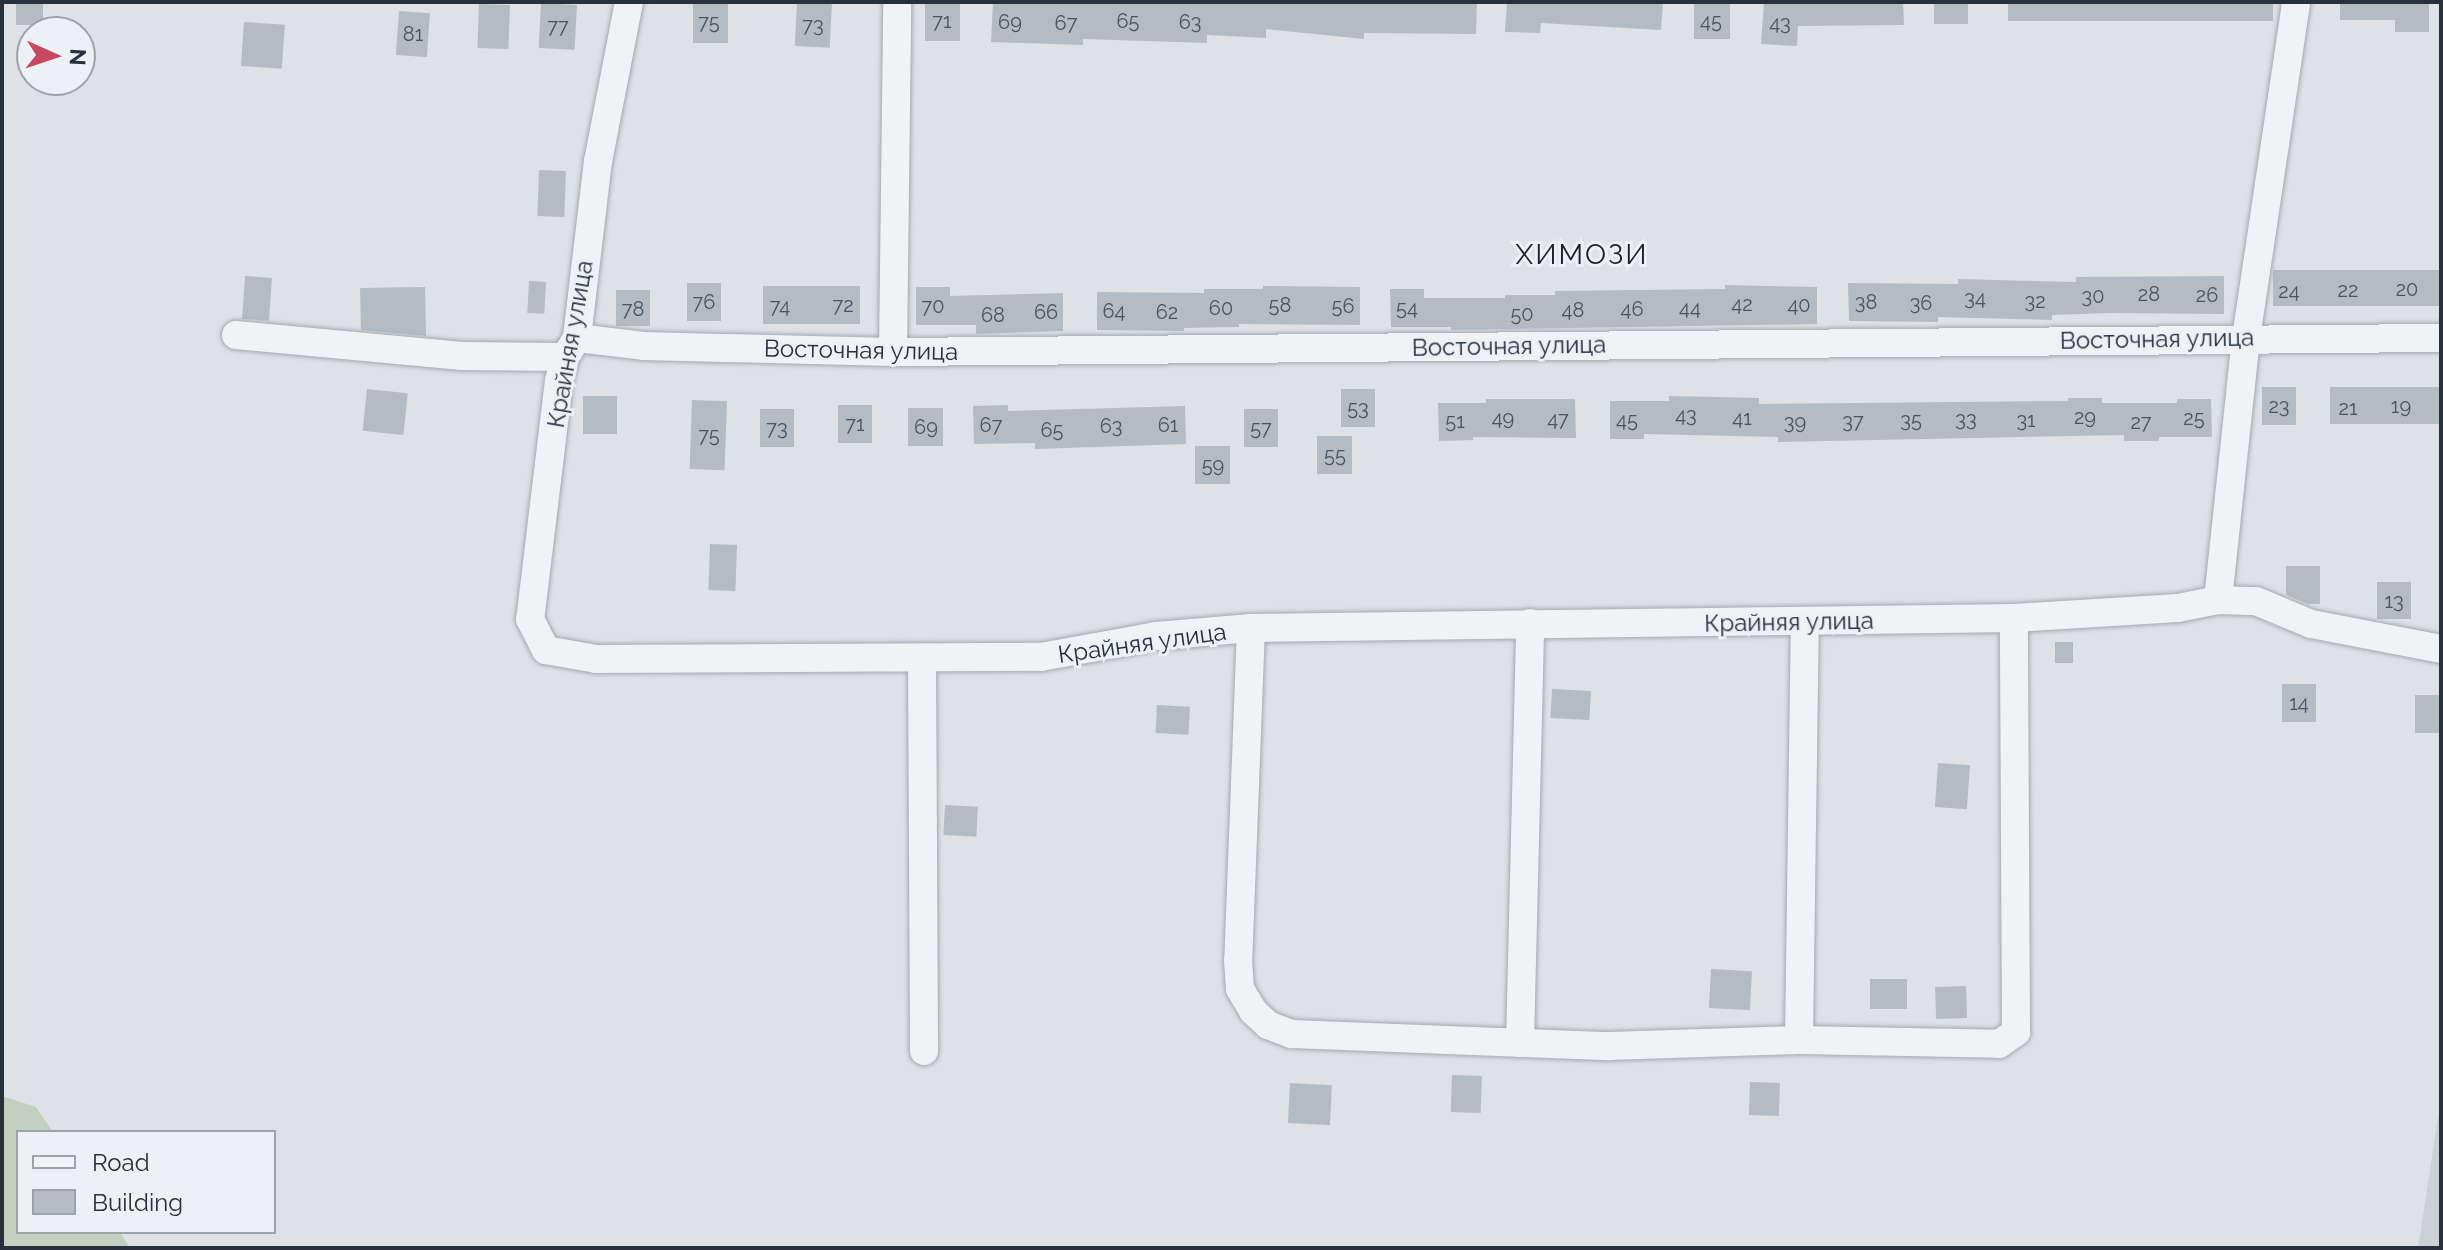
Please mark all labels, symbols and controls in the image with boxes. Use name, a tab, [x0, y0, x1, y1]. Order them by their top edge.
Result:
house number: 71	[932, 9, 952, 33]
house number: 65	[1117, 9, 1139, 33]
house number: 45	[1700, 9, 1722, 33]
house number: 75	[698, 10, 720, 34]
house number: 69	[998, 10, 1022, 34]
house number: 63	[1179, 10, 1201, 34]
house number: 67	[1055, 11, 1077, 35]
house number: 43	[1769, 11, 1791, 35]
house number: 73	[802, 13, 824, 37]
house number: 77	[547, 14, 569, 38]
north arrow	[16, 16, 96, 96]
house number: 81	[403, 22, 423, 46]
text: N	[65, 48, 91, 66]
district label: ХИМОЗИ	[1515, 238, 1649, 272]
street label: Крайняя улица	[541, 258, 599, 430]
house number: 20	[2396, 277, 2418, 301]
house number: 22	[2338, 278, 2358, 302]
house number: 24	[2278, 279, 2300, 303]
house number: 28	[2138, 282, 2160, 306]
house number: 26	[2196, 283, 2218, 307]
house number: 30	[2082, 284, 2104, 308]
house number: 34	[1964, 286, 1986, 310]
house number: 32	[2024, 289, 2046, 313]
house number: 76	[693, 290, 715, 314]
house number: 38	[1855, 290, 1877, 314]
house number: 36	[1910, 291, 1932, 315]
house number: 42	[1731, 292, 1753, 316]
house number: 72	[832, 293, 854, 317]
house number: 58	[1269, 293, 1291, 317]
house number: 40	[1787, 293, 1811, 317]
house number: 74	[770, 294, 790, 318]
house number: 70	[922, 294, 944, 318]
house number: 56	[1332, 294, 1354, 318]
house number: 60	[1209, 296, 1233, 320]
house number: 54	[1396, 296, 1418, 320]
house number: 44	[1679, 296, 1701, 320]
house number: 78	[622, 297, 644, 321]
house number: 46	[1621, 297, 1643, 321]
house number: 48	[1562, 298, 1584, 322]
house number: 64	[1103, 299, 1125, 323]
house number: 66	[1034, 300, 1058, 324]
house number: 62	[1156, 300, 1178, 324]
house number: 50	[1510, 302, 1534, 326]
house number: 68	[981, 303, 1005, 327]
street label: Восточная улица	[2059, 323, 2255, 355]
street label: Восточная улица	[1411, 330, 1607, 362]
street label: Восточная улица	[763, 334, 959, 366]
house number: 23	[2268, 394, 2290, 418]
house number: 19	[2391, 394, 2411, 418]
house number: 53	[1347, 396, 1369, 420]
house number: 21	[2339, 396, 2357, 420]
house number: 43	[1675, 403, 1697, 427]
house number: 29	[2074, 405, 2096, 429]
house number: 49	[1492, 406, 1514, 430]
house number: 41	[1732, 406, 1752, 430]
house number: 25	[2183, 406, 2205, 430]
house number: 47	[1547, 407, 1569, 431]
house number: 33	[1955, 407, 1977, 431]
house number: 45	[1616, 408, 1638, 432]
house number: 35	[1900, 408, 1922, 432]
house number: 31	[2016, 408, 2036, 432]
house number: 51	[1445, 409, 1465, 433]
house number: 37	[1842, 409, 1864, 433]
house number: 39	[1784, 410, 1806, 434]
house number: 27	[2130, 410, 2152, 434]
house number: 71	[845, 412, 865, 436]
house number: 67	[980, 413, 1002, 437]
house number: 61	[1158, 413, 1178, 437]
house number: 63	[1100, 414, 1122, 438]
house number: 69	[914, 415, 938, 439]
house number: 73	[766, 416, 788, 440]
house number: 57	[1250, 416, 1272, 440]
house number: 65	[1041, 418, 1063, 442]
house number: 75	[698, 423, 720, 447]
house number: 55	[1324, 443, 1346, 467]
house number: 59	[1202, 453, 1224, 477]
house number: 13	[2384, 589, 2404, 613]
street label: Крайняя улица	[1704, 606, 1874, 638]
street label: Крайняя улица	[1056, 617, 1228, 669]
house number: 14	[2289, 691, 2309, 715]
legend	[16, 1130, 276, 1234]
text: Road	[92, 1148, 150, 1177]
text: Building	[92, 1188, 183, 1217]

